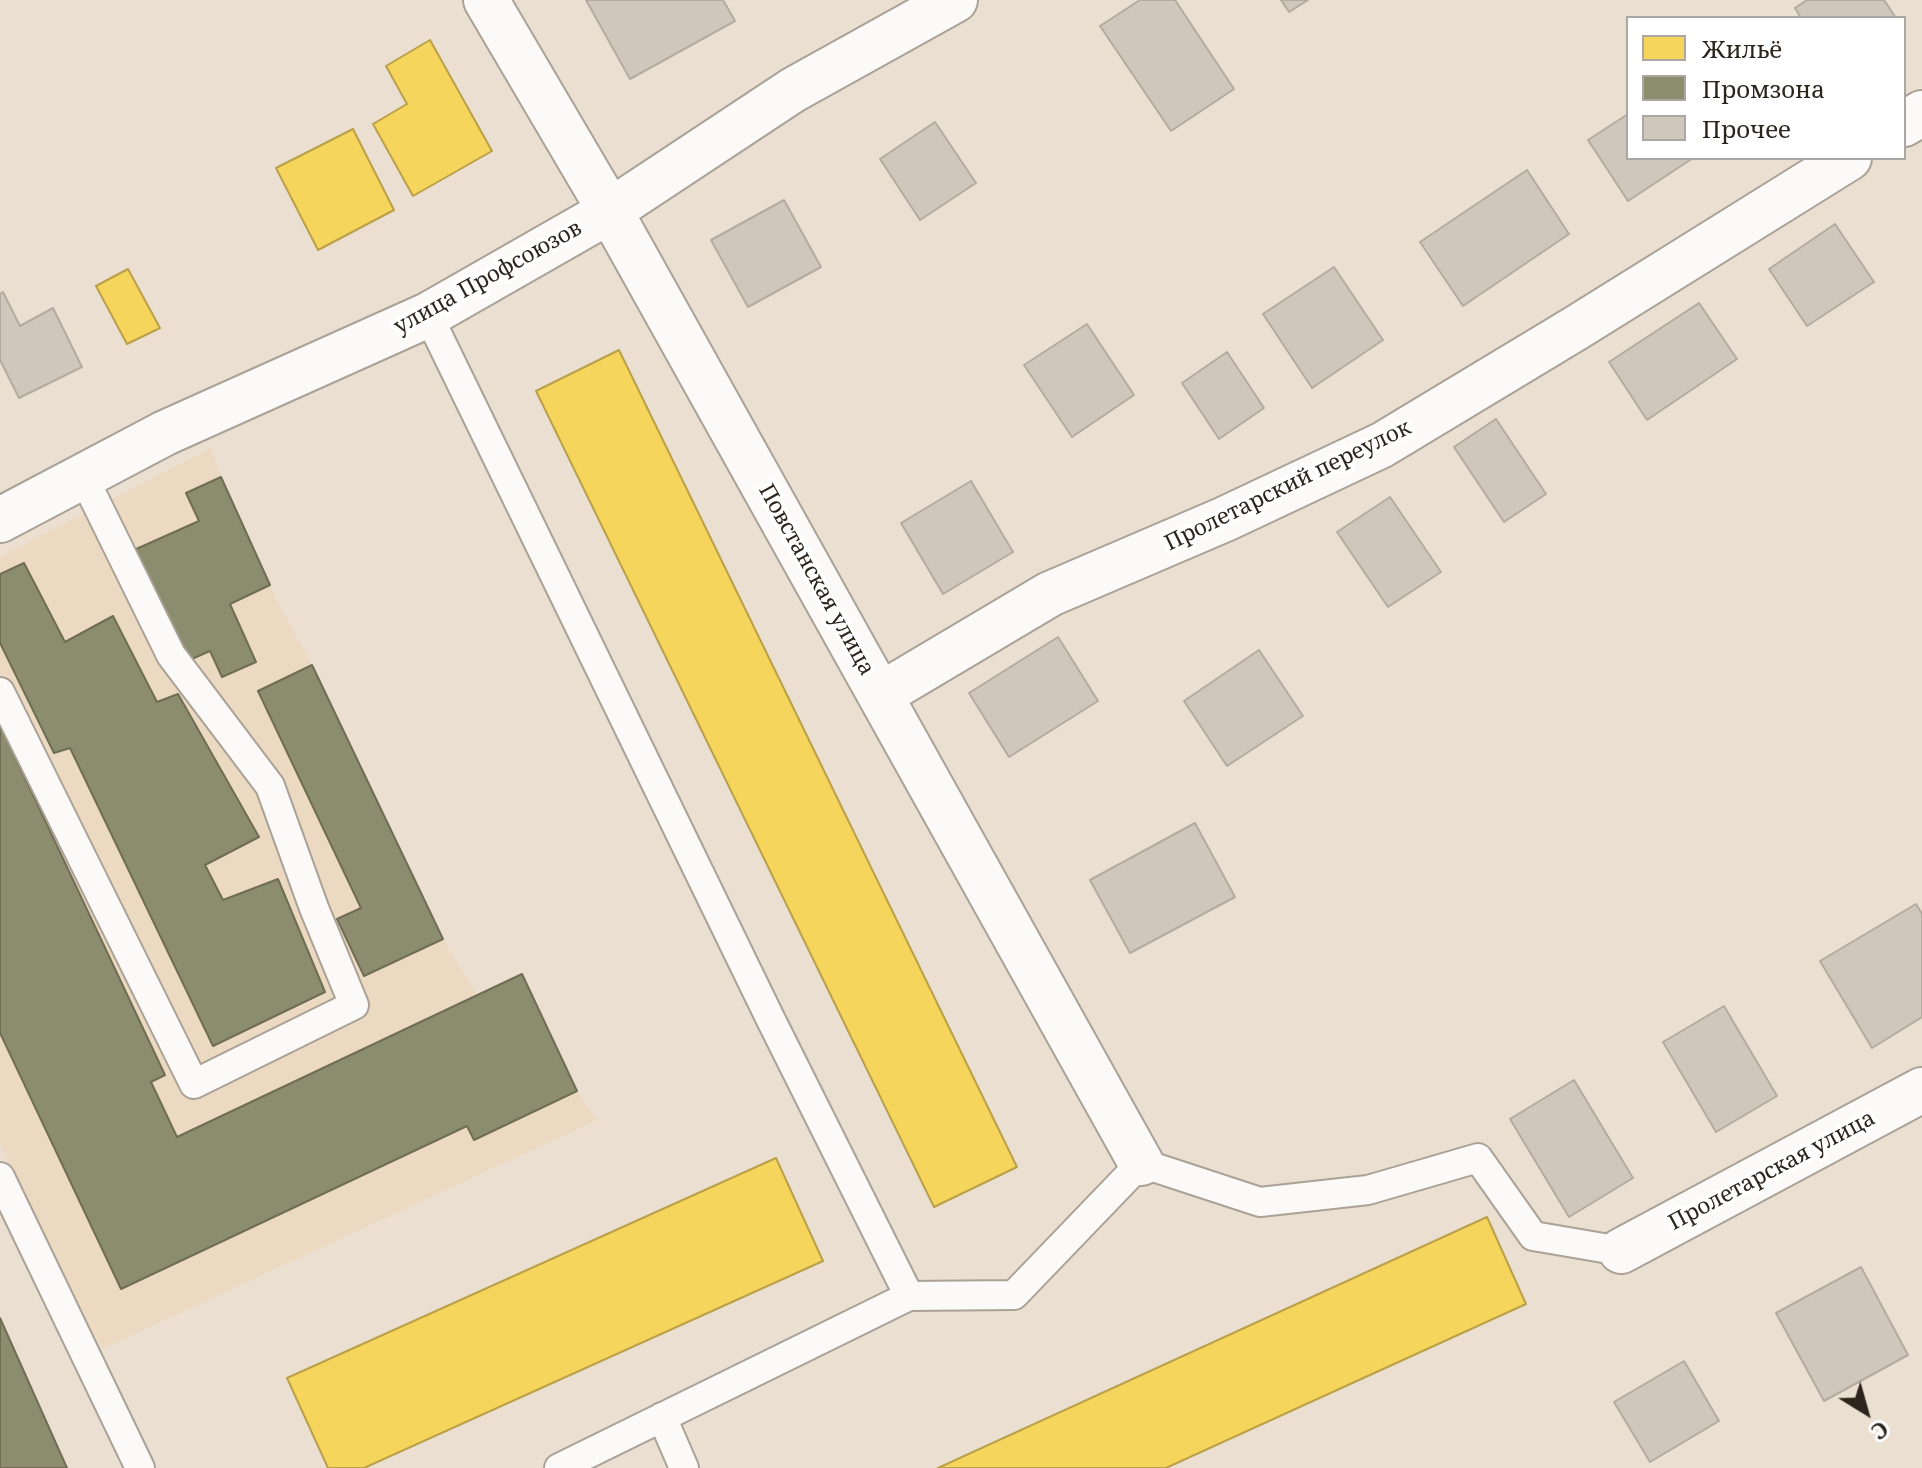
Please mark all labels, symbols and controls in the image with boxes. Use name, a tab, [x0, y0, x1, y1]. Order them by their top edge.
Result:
legend	[1626, 16, 1906, 160]
text: Жильё	[1702, 32, 1782, 65]
text: Промзона	[1702, 72, 1825, 105]
text: Прочее	[1702, 112, 1791, 145]
street label: улица Профсоюзов	[389, 215, 587, 341]
street label: Пролетарский переулок	[1161, 415, 1415, 557]
street label: Повстанская улица	[752, 480, 880, 680]
street label: Пролетарская улица	[1664, 1105, 1880, 1237]
north arrow	[1826, 1372, 1906, 1452]
text: С	[1866, 1415, 1895, 1448]

